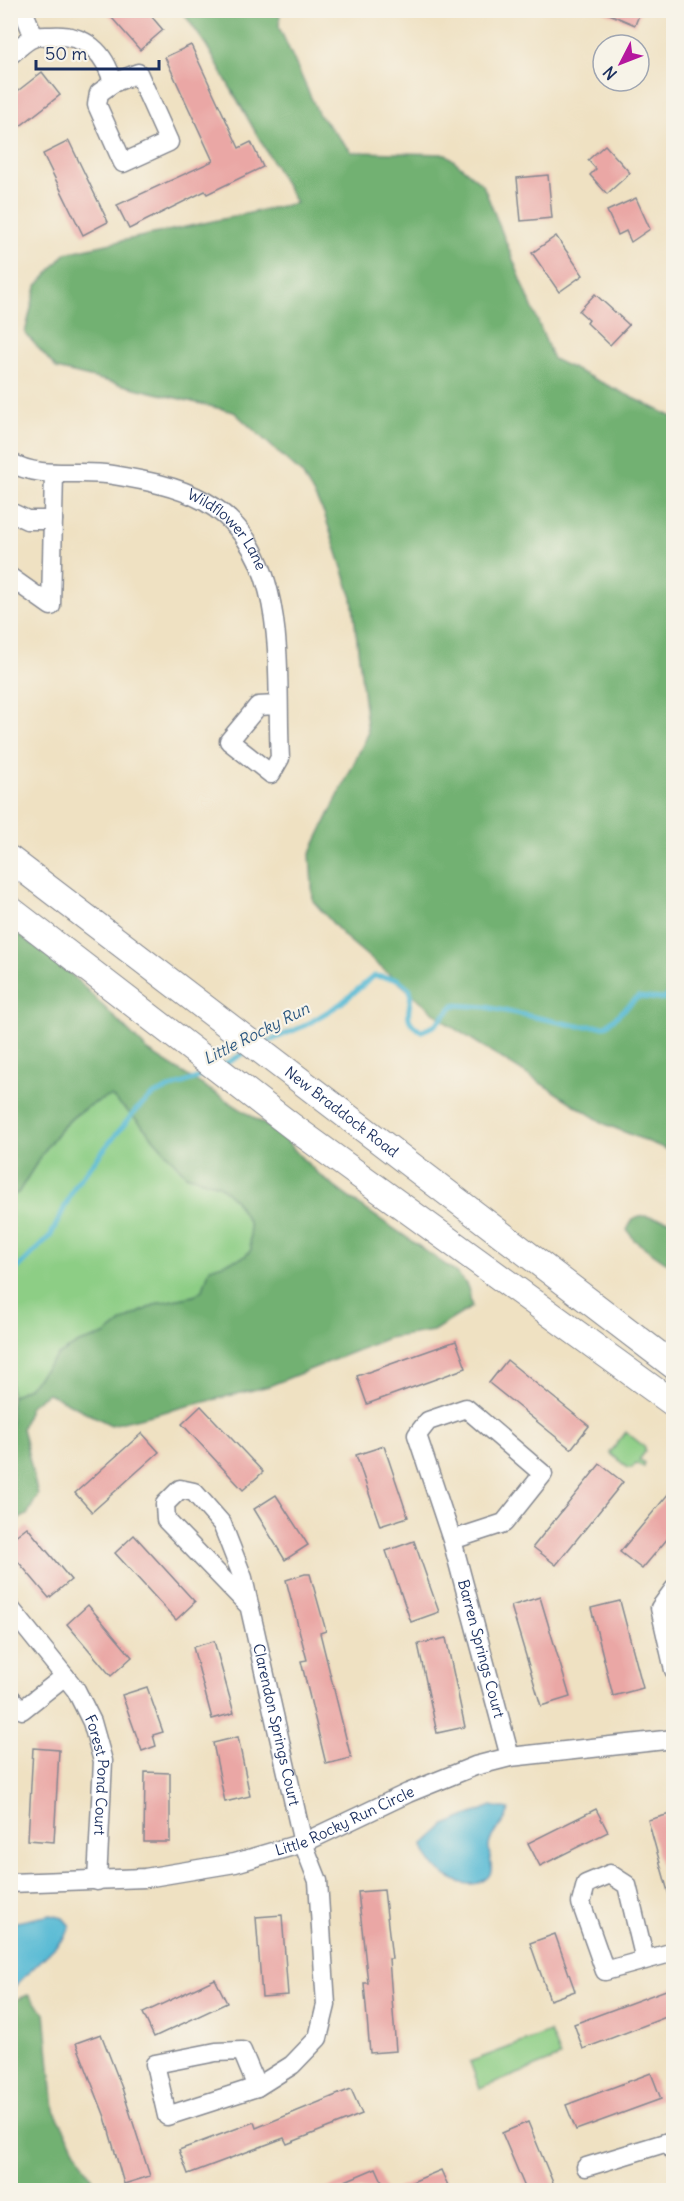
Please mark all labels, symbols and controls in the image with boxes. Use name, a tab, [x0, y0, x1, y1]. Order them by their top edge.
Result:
scale bar	[36, 33, 159, 71]
north arrow	[591, 33, 651, 93]
text: 50 m	[45, 42, 87, 65]
text: N	[599, 62, 621, 84]
street label: Wildflower Lane	[185, 484, 271, 573]
water label: Little Rocky Run	[200, 997, 313, 1068]
street label: New Braddock Road	[281, 1062, 403, 1161]
street label: Barren Springs Court	[454, 1577, 509, 1720]
street label: Clarendon Springs Court	[249, 1642, 304, 1808]
street label: Forest Pond Court	[81, 1711, 113, 1836]
street label: Little Rocky Run Circle	[273, 1782, 417, 1860]

